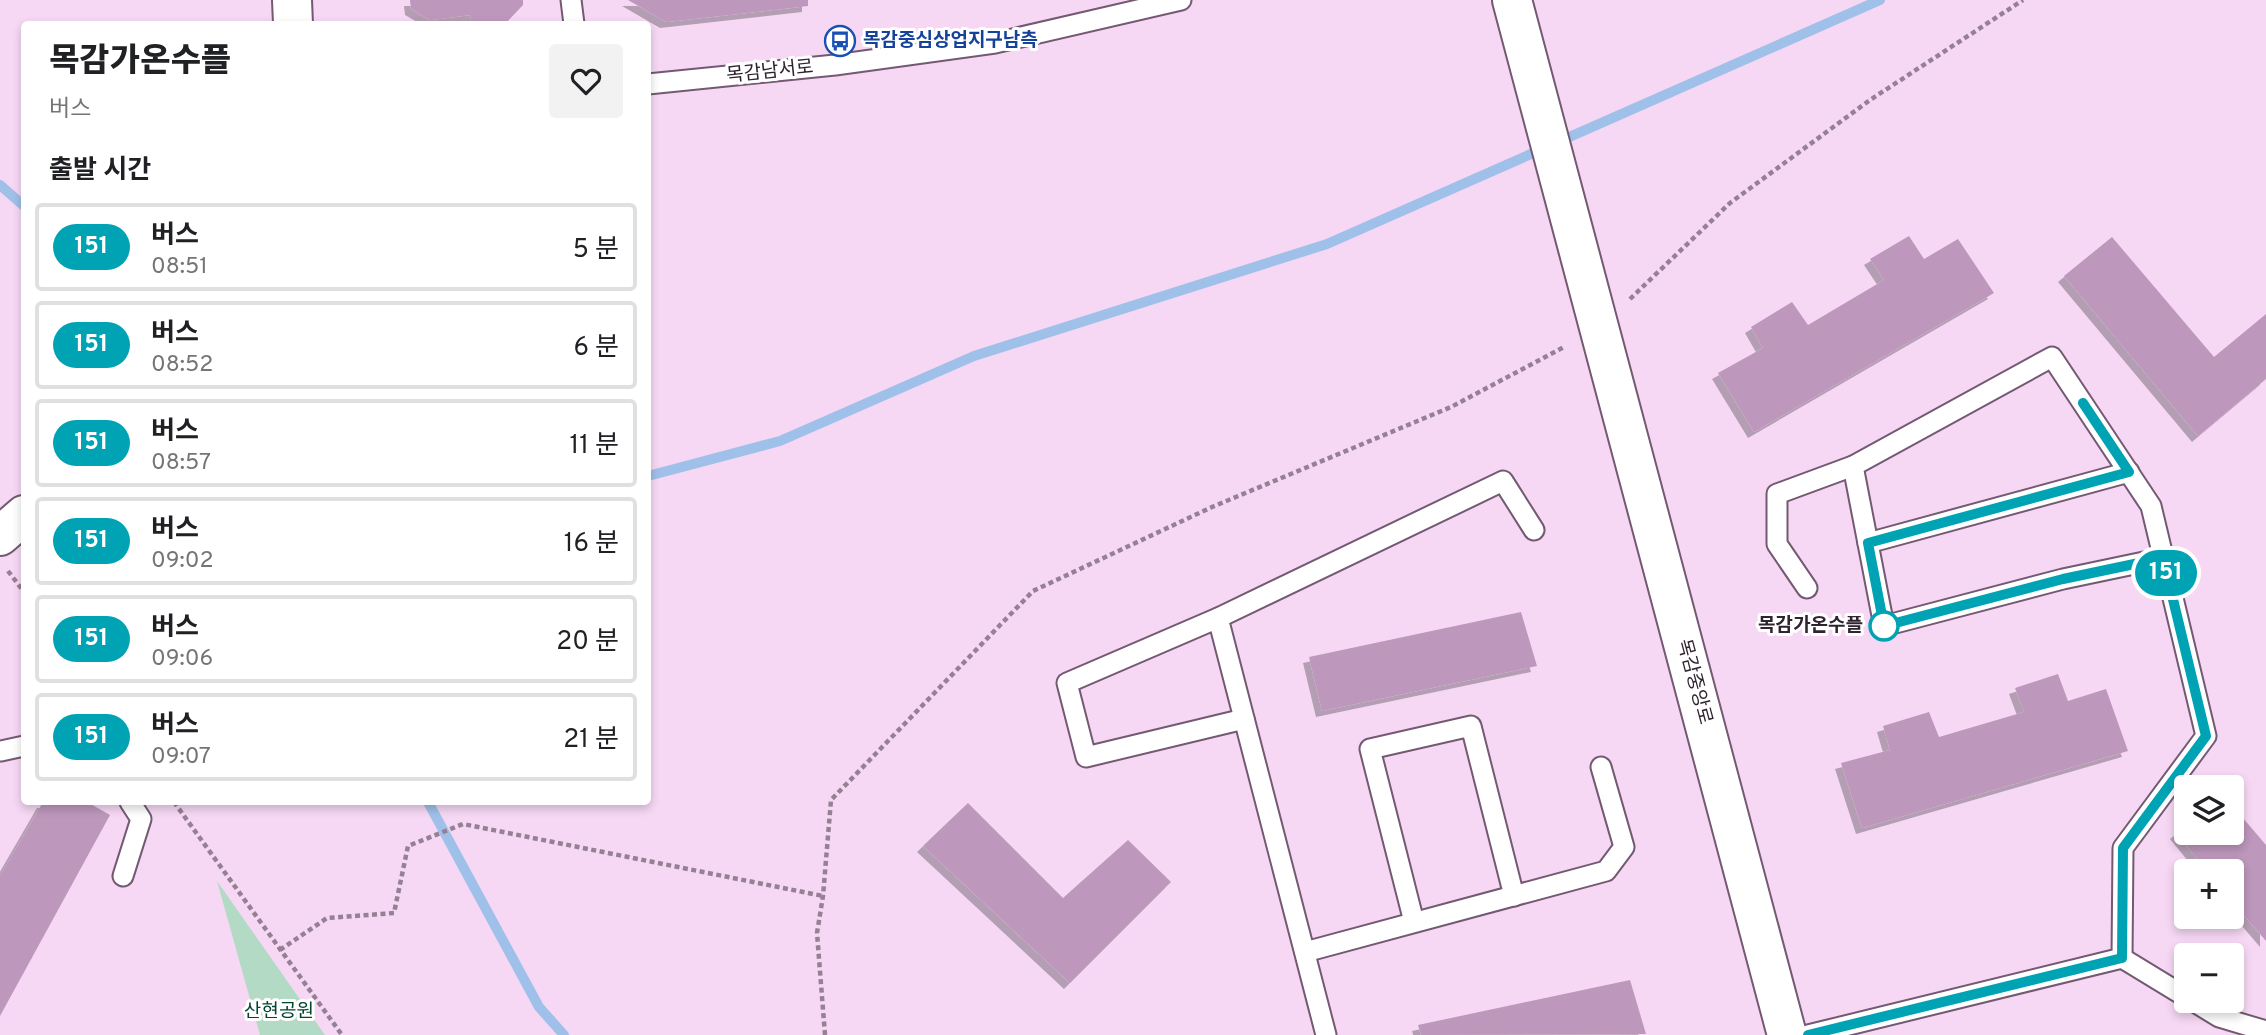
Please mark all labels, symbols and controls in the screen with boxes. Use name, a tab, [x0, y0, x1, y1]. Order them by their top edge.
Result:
bus stop icon: 목감중심상업지구남측	[823, 24, 857, 58]
place label: 목감중심상업지구남측	[863, 29, 1038, 53]
text: 목감가온수플	[49, 42, 231, 84]
button: heart	[549, 44, 623, 118]
street label: 목감남서로	[725, 55, 815, 89]
text: 버스	[49, 96, 91, 125]
text: 출발 시간	[49, 155, 151, 188]
text: 버스	[151, 220, 199, 253]
text: 151	[75, 232, 108, 262]
text: 5 분	[573, 234, 619, 267]
text: 08:51	[151, 253, 208, 282]
text: 버스	[151, 318, 199, 351]
text: 151	[75, 330, 108, 360]
text: 6 분	[573, 332, 619, 365]
text: 08:52	[151, 351, 213, 380]
text: 버스	[151, 416, 199, 449]
text: 151	[75, 428, 108, 458]
text: 11 분	[570, 430, 619, 463]
text: 08:57	[151, 449, 211, 478]
text: 버스	[151, 514, 199, 547]
text: 151	[75, 526, 108, 556]
text: 16 분	[564, 528, 619, 561]
text: 09:02	[151, 547, 214, 576]
line badge: 151	[2126, 550, 2206, 596]
text: 151	[2149, 558, 2183, 588]
marker: 목감가온수플	[1869, 611, 1899, 641]
text: 버스	[151, 612, 199, 645]
place label: 목감가온수플	[1758, 614, 1863, 638]
text: 151	[75, 624, 108, 654]
text: 20 분	[556, 626, 619, 659]
street label: 목감중앙로	[1671, 637, 1717, 727]
text: 09:06	[151, 645, 213, 674]
text: 버스	[151, 710, 199, 743]
text: 151	[75, 722, 108, 752]
text: 21 분	[563, 724, 619, 757]
text: 09:07	[151, 743, 211, 772]
map controls	[2174, 775, 2244, 1013]
button: layers	[2174, 775, 2244, 845]
button: +	[2174, 859, 2244, 929]
button: −	[2174, 943, 2244, 1013]
park label: 산현공원	[244, 1000, 314, 1024]

